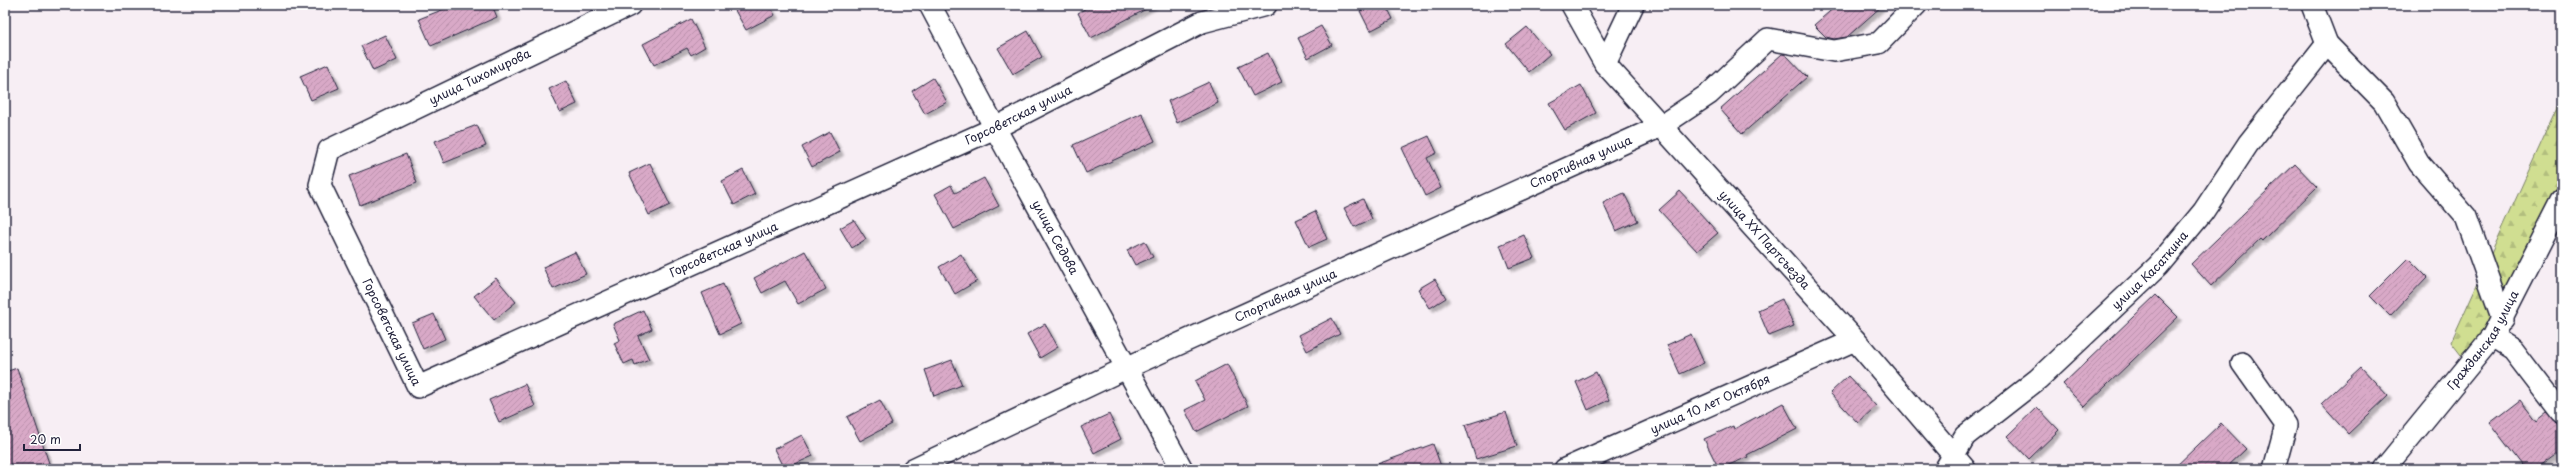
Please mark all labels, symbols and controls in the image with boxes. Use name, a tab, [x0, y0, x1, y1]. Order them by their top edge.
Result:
street label: улица Тихомирова	[426, 43, 534, 109]
street label: Горсоветская улица	[962, 80, 1075, 148]
street label: Спортивная улица	[1526, 130, 1635, 192]
street label: улица XX Партсъезда	[1715, 186, 1815, 293]
street label: улица Седова	[1028, 197, 1084, 278]
street label: Горсоветская улица	[666, 216, 781, 281]
street label: улица Касаткина	[2107, 226, 2192, 313]
street label: Спортивная улица	[1231, 264, 1340, 326]
street label: Горсоветская улица	[359, 275, 426, 389]
street label: Гражданская улица	[2442, 286, 2523, 393]
street label: улица 10 лет Октября	[1647, 369, 1773, 438]
scale bar	[24, 426, 80, 452]
text: 20 m	[30, 430, 61, 448]

